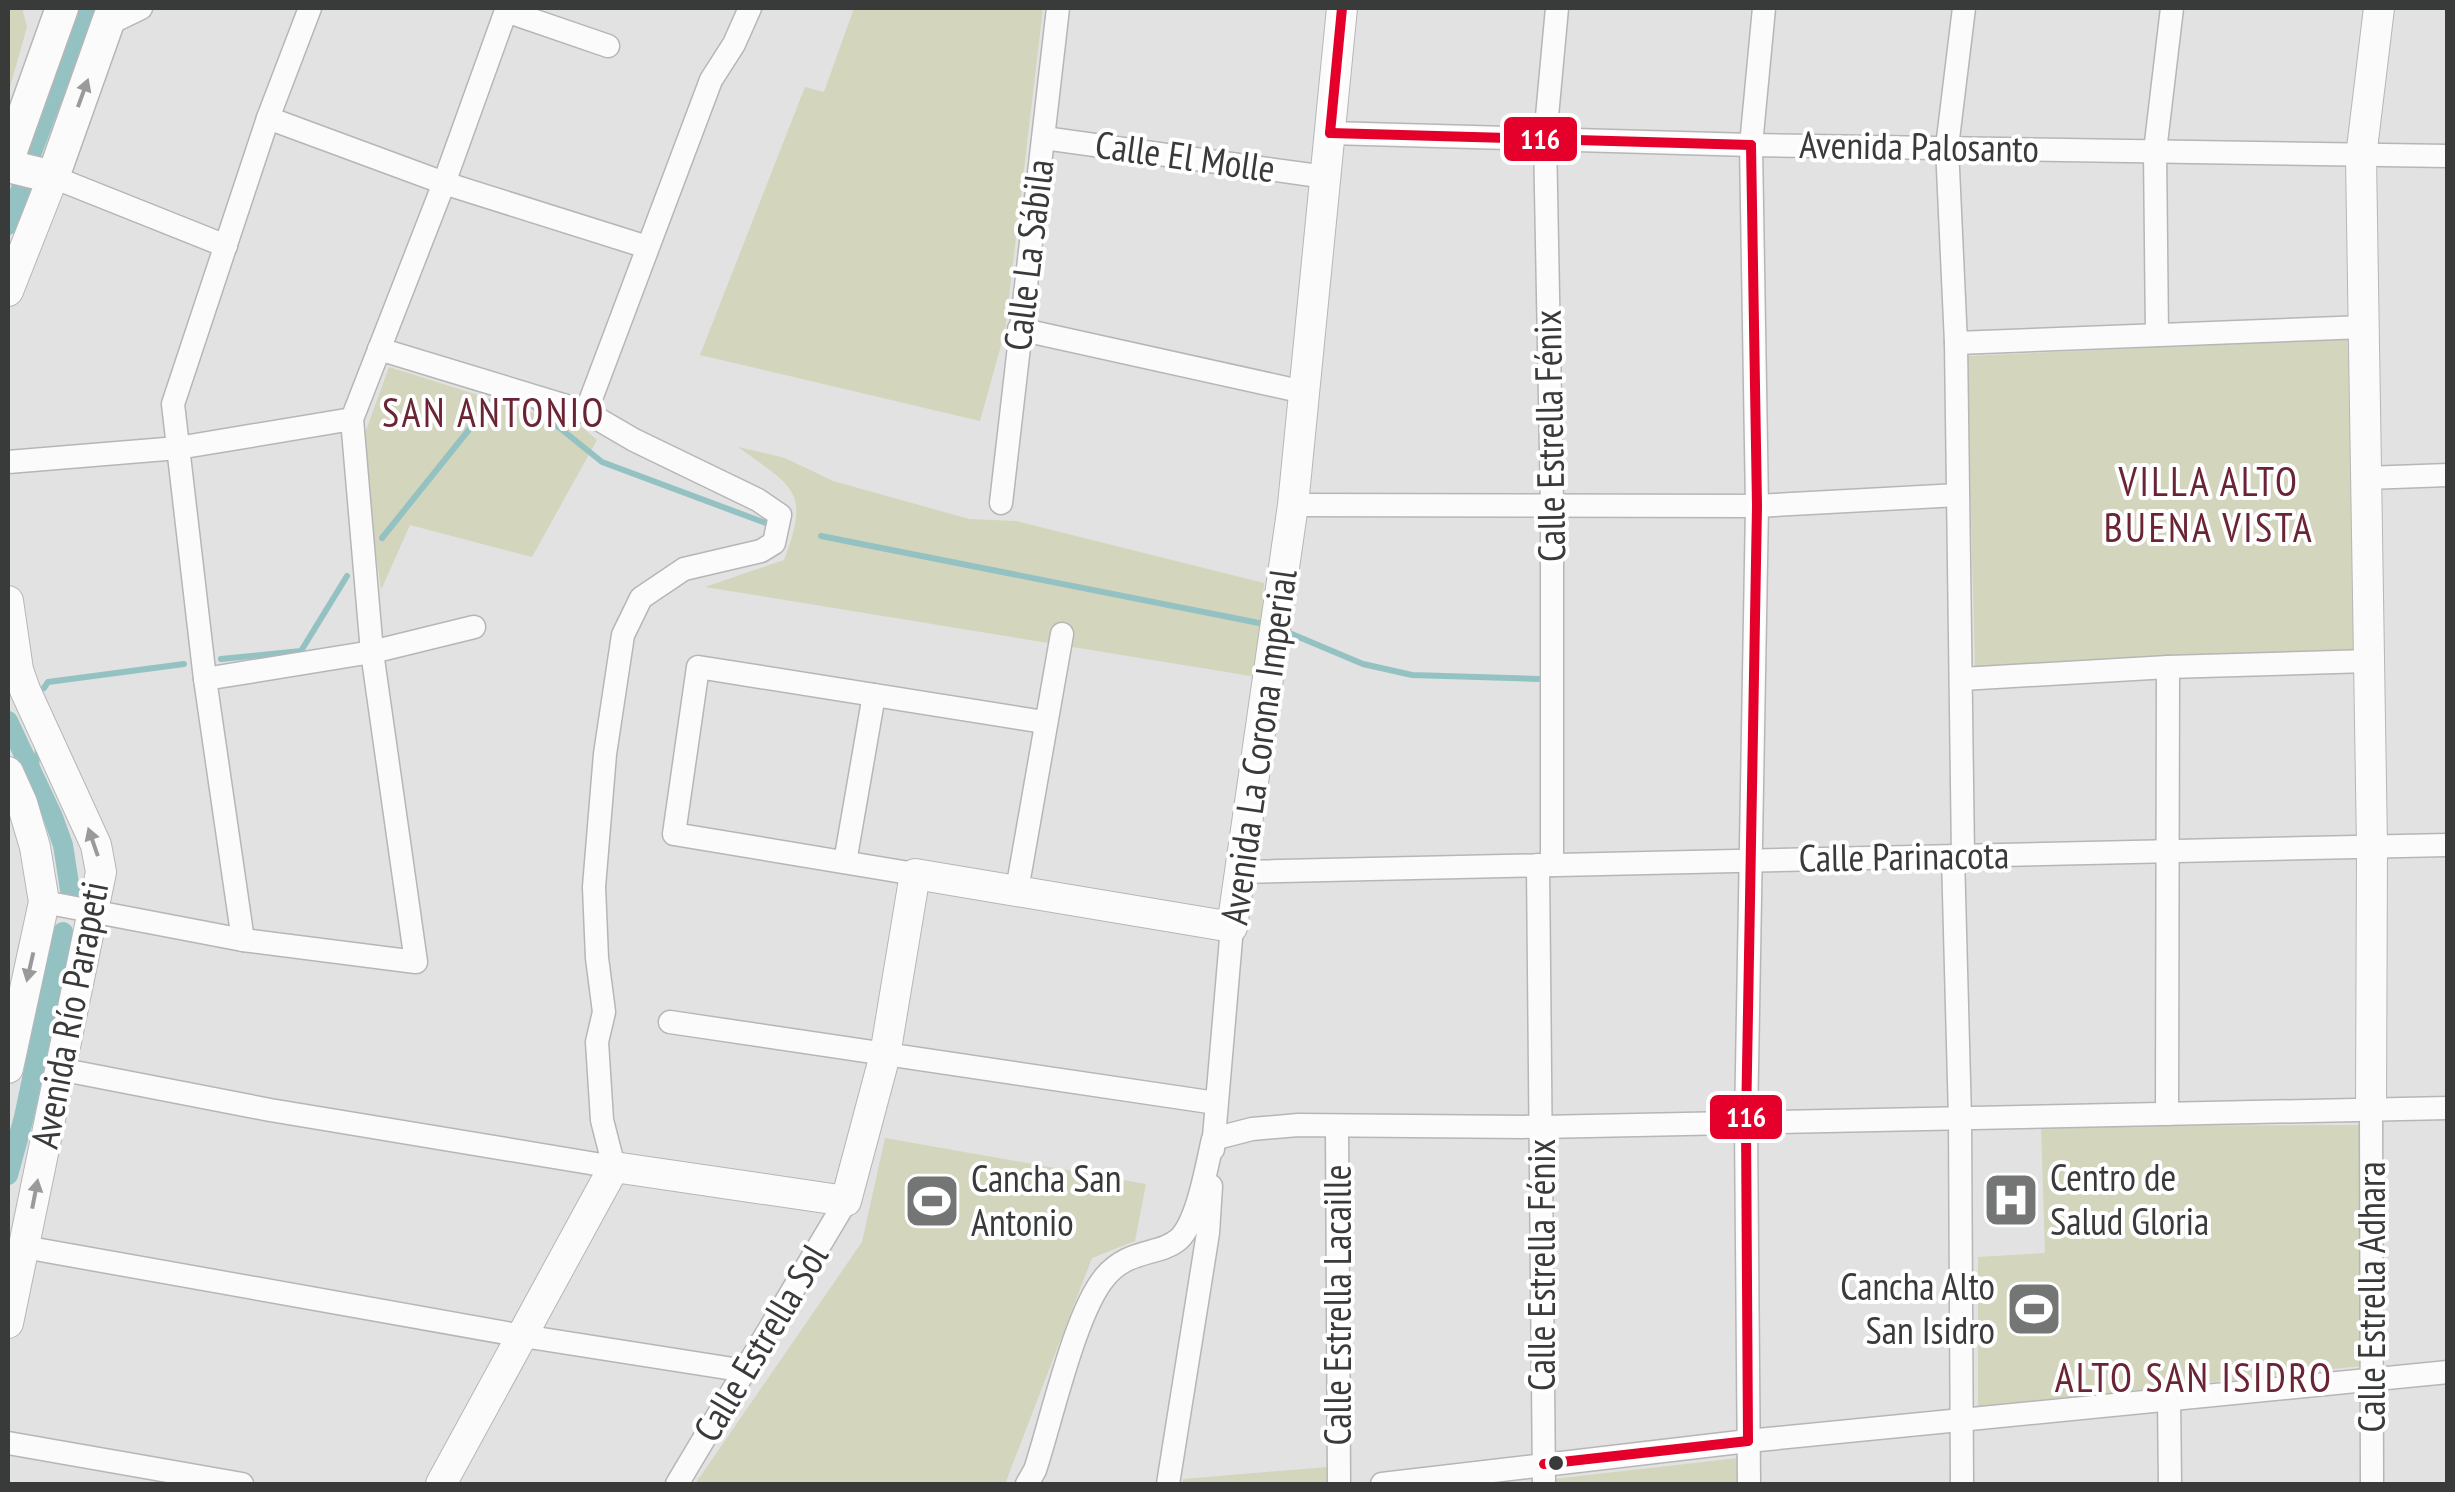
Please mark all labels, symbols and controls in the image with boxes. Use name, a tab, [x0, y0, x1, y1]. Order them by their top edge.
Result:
one-way arrow	[76, 77, 91, 107]
line badge: 116	[1502, 115, 1579, 163]
street label: Calle El Molle	[1092, 119, 1278, 192]
street label: Avenida Palosanto	[1799, 119, 2039, 172]
text: 116	[1520, 120, 1560, 157]
street label: Calle La Sábila	[991, 156, 1064, 353]
street label: Calle Estrella Fénix	[1522, 310, 1575, 563]
district label: SAN ANTONIO	[382, 386, 606, 438]
district label: VILLA ALTO BUENA VISTA	[2104, 455, 2314, 553]
street label: Avenida La Corona Imperial	[1208, 566, 1307, 928]
one-way arrow	[84, 826, 99, 856]
street label: Calle Parinacota	[1798, 829, 2010, 882]
street label: Avenida Río Parapeti	[19, 877, 118, 1152]
one-way arrow	[22, 952, 37, 983]
line badge: 116	[1708, 1093, 1784, 1141]
text: 116	[1726, 1098, 1766, 1135]
street label: Calle Estrella Fénix	[1516, 1139, 1565, 1391]
place label: Centro de Salud Gloria	[2050, 1152, 2209, 1245]
place label: Cancha San Antonio	[971, 1153, 1121, 1246]
street label: Calle Estrella Adhara	[2346, 1161, 2395, 1433]
street label: Calle Estrella Lacaille	[1312, 1164, 1361, 1446]
hospital icon: Centro de Salud Gloria	[1981, 1170, 2041, 1230]
sports icon: Cancha San Antonio	[902, 1171, 962, 1231]
one-way arrow	[27, 1178, 43, 1209]
street label: Calle Estrella Sol	[682, 1234, 838, 1450]
place label: Cancha Alto San Isidro	[1840, 1261, 1995, 1354]
sports icon: Cancha Alto San Isidro	[2004, 1279, 2064, 1339]
district label: ALTO SAN ISIDRO	[2055, 1351, 2333, 1403]
unlabelled marker	[1546, 1453, 1566, 1473]

